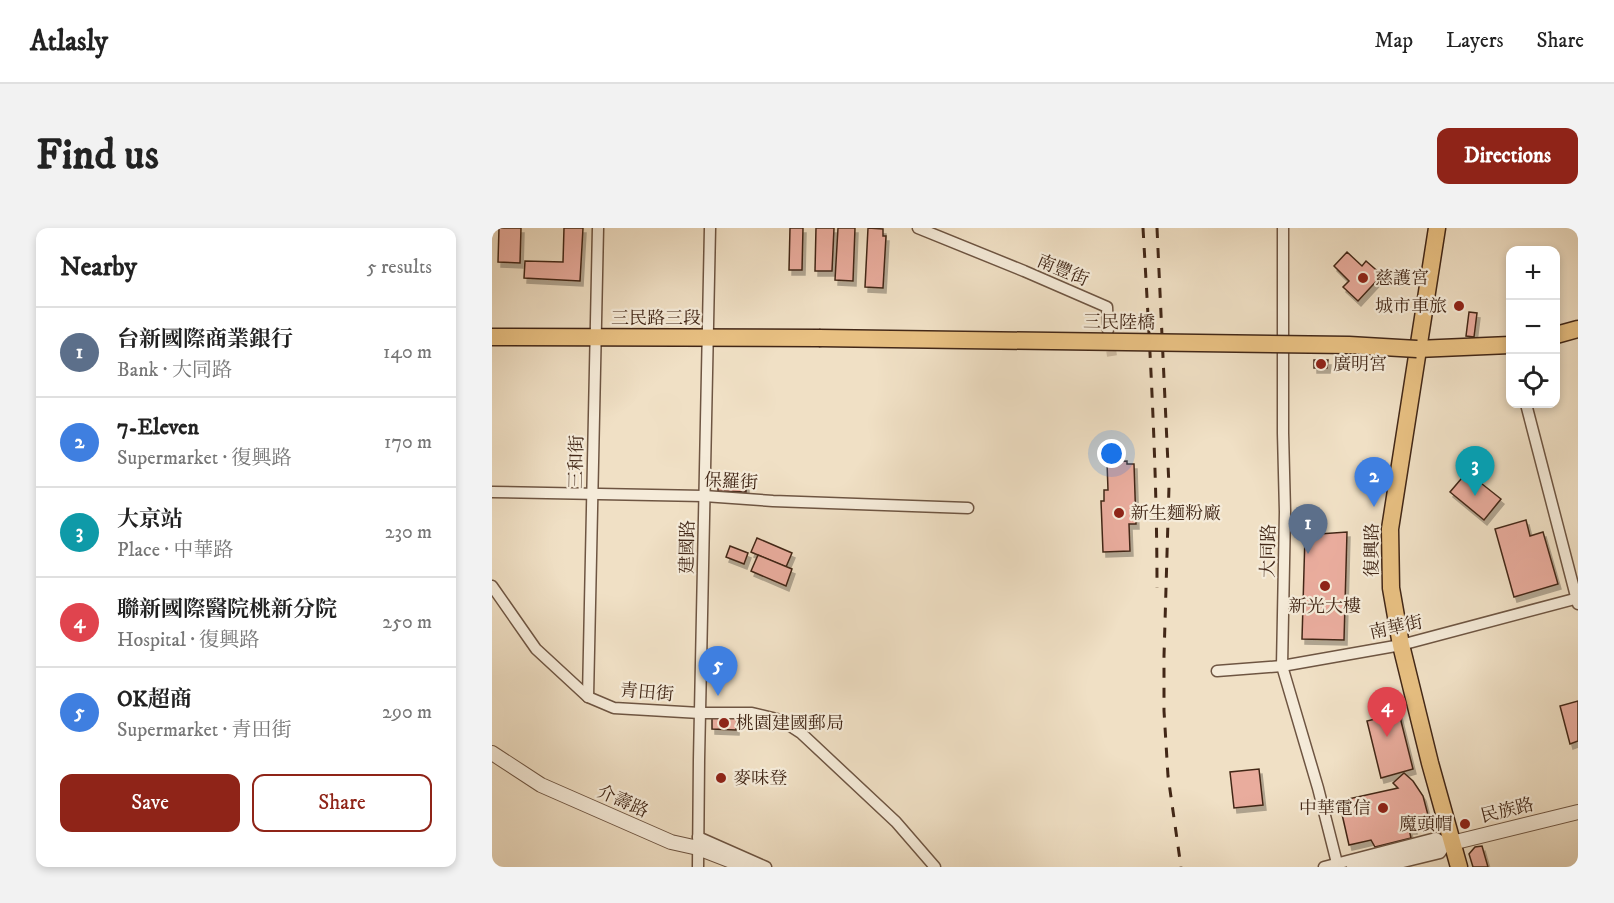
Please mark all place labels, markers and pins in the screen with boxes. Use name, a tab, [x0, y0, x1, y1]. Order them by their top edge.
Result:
place label: 慈護宮	[1375, 268, 1429, 290]
marker: 慈護宮	[1356, 271, 1370, 285]
place label: 城市車旅	[1375, 296, 1447, 318]
marker: 城市車旅	[1452, 299, 1466, 313]
place label: 廣明宮	[1333, 354, 1387, 376]
marker: 廣明宮	[1314, 357, 1328, 371]
pin: 3	[1456, 446, 1494, 496]
pin: 2	[1354, 458, 1394, 507]
place label: 新生麵粉廠	[1131, 503, 1221, 525]
pin: 1	[1288, 504, 1328, 554]
marker: 新生麵粉廠	[1112, 506, 1126, 520]
marker: 新光大樓	[1318, 579, 1332, 593]
place label: 新光大樓	[1289, 596, 1361, 618]
pin: 5	[698, 646, 738, 696]
pin: 4	[1368, 688, 1406, 737]
place label: 桃園建國郵局	[736, 713, 844, 735]
marker: 桃園建國郵局	[717, 716, 731, 730]
place label: 麥味登	[733, 768, 787, 790]
marker: 麥味登	[714, 771, 728, 785]
place label: 中華電信	[1299, 798, 1371, 820]
marker: 中華電信	[1376, 801, 1390, 815]
place label: 魔頭帽	[1399, 814, 1453, 836]
marker: 魔頭帽	[1458, 817, 1472, 831]

